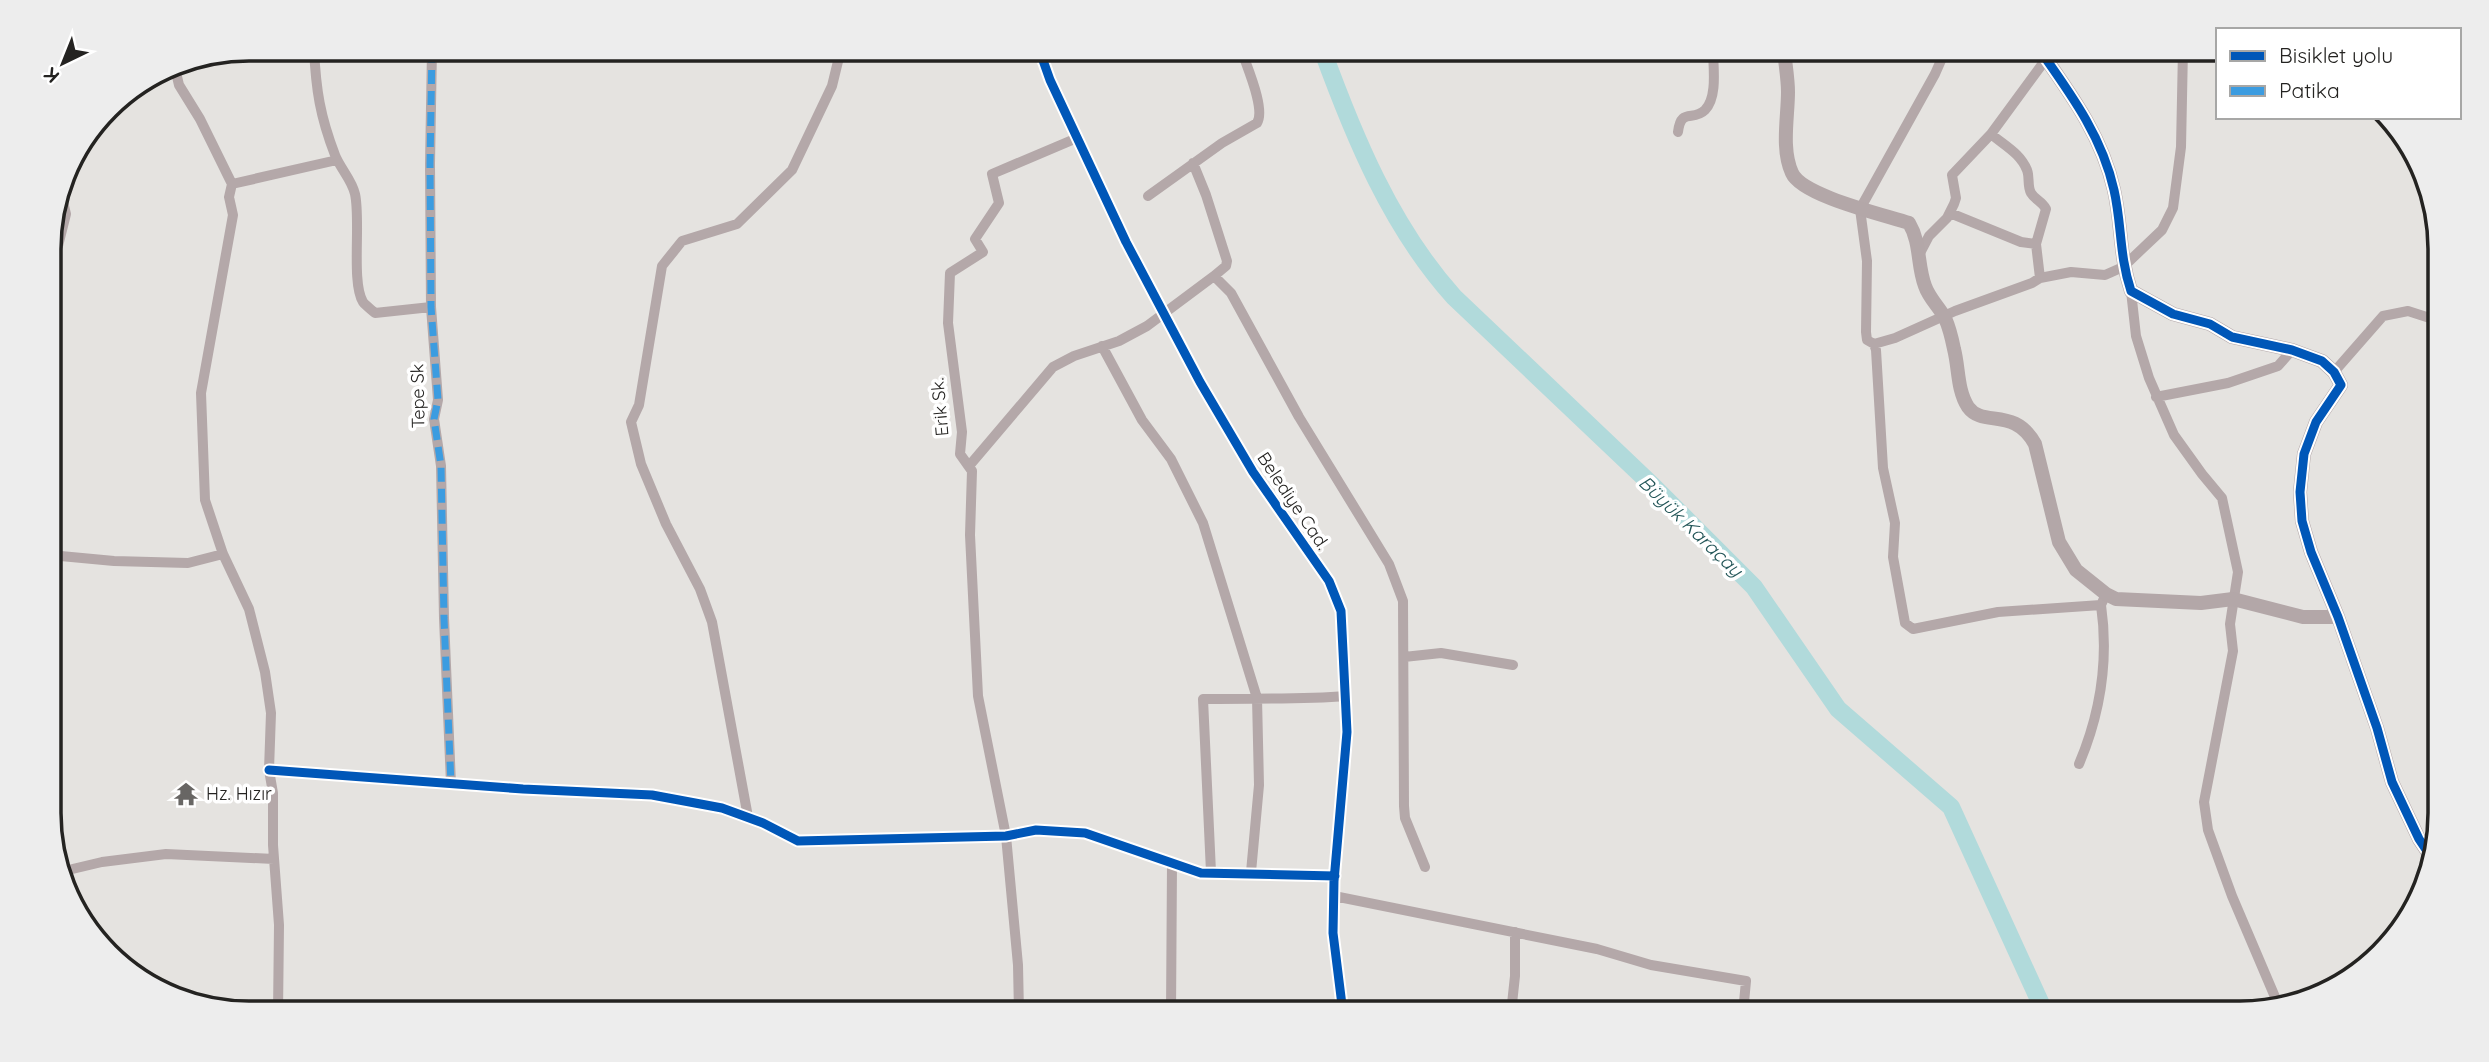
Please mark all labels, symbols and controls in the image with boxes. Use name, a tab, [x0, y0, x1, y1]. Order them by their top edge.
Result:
north arrow	[28, 28, 98, 98]
legend	[2216, 28, 2461, 119]
text: Bisiklet yolu	[2279, 42, 2393, 68]
text: K	[39, 62, 64, 88]
text: Patika	[2279, 77, 2340, 103]
street label: Tepe Sk	[405, 364, 430, 429]
street label: Erik Sk.	[925, 377, 954, 437]
street label: Belediye Cad.	[1252, 448, 1334, 554]
water label: Büyük Karaçay	[1634, 470, 1749, 582]
temple icon: Hz. Hızır	[172, 780, 200, 808]
place label: Hz. Hızır	[206, 782, 272, 805]

